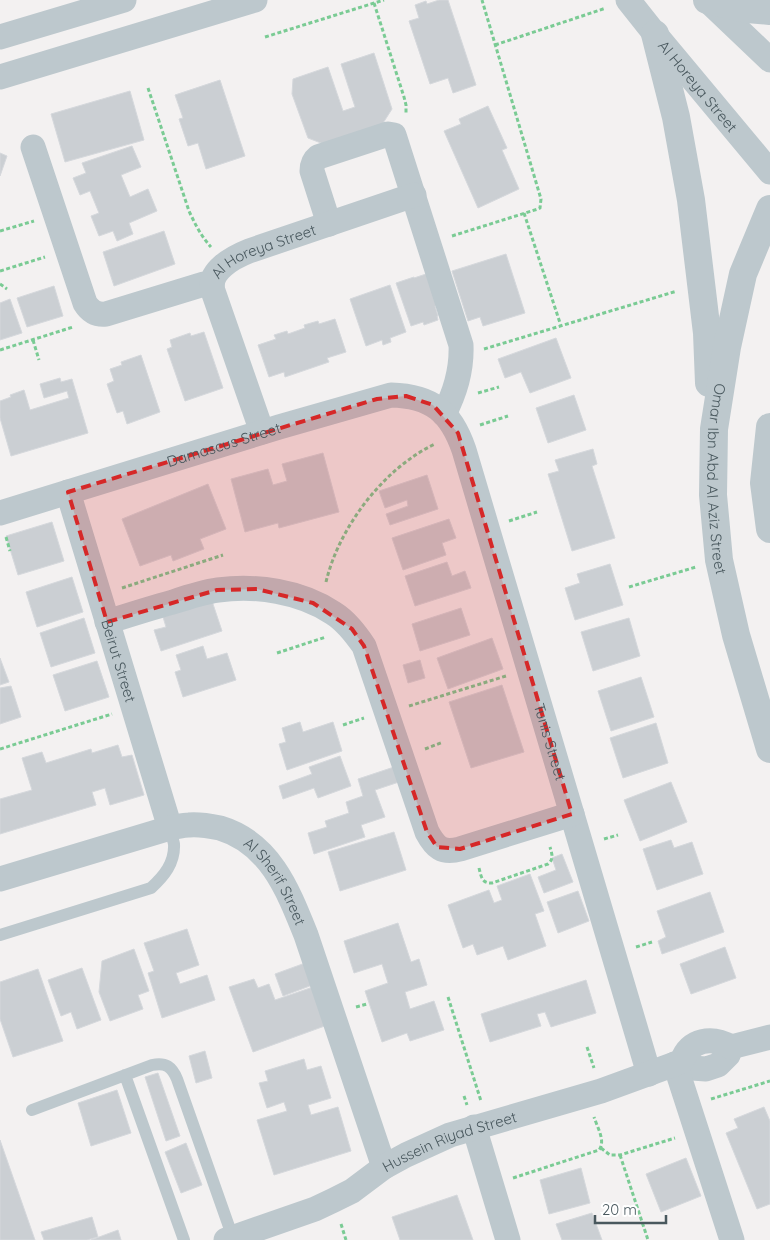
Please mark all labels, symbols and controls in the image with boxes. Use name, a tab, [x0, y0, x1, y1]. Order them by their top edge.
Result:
street label: Al Horeya Street	[655, 36, 742, 136]
street label: Al Horeya Street	[206, 220, 318, 282]
street label: Omar Ibn Abd Al Aziz Street	[704, 382, 731, 576]
street label: Damascus Street	[164, 418, 283, 471]
street label: Beirut Street	[98, 616, 141, 704]
street label: Tunis Street	[530, 701, 571, 783]
street label: Al Sherif Street	[240, 833, 311, 928]
street label: Hussein Riyad Street	[379, 1107, 519, 1176]
scale bar	[595, 1192, 666, 1224]
text: 20 m	[602, 1200, 637, 1219]

